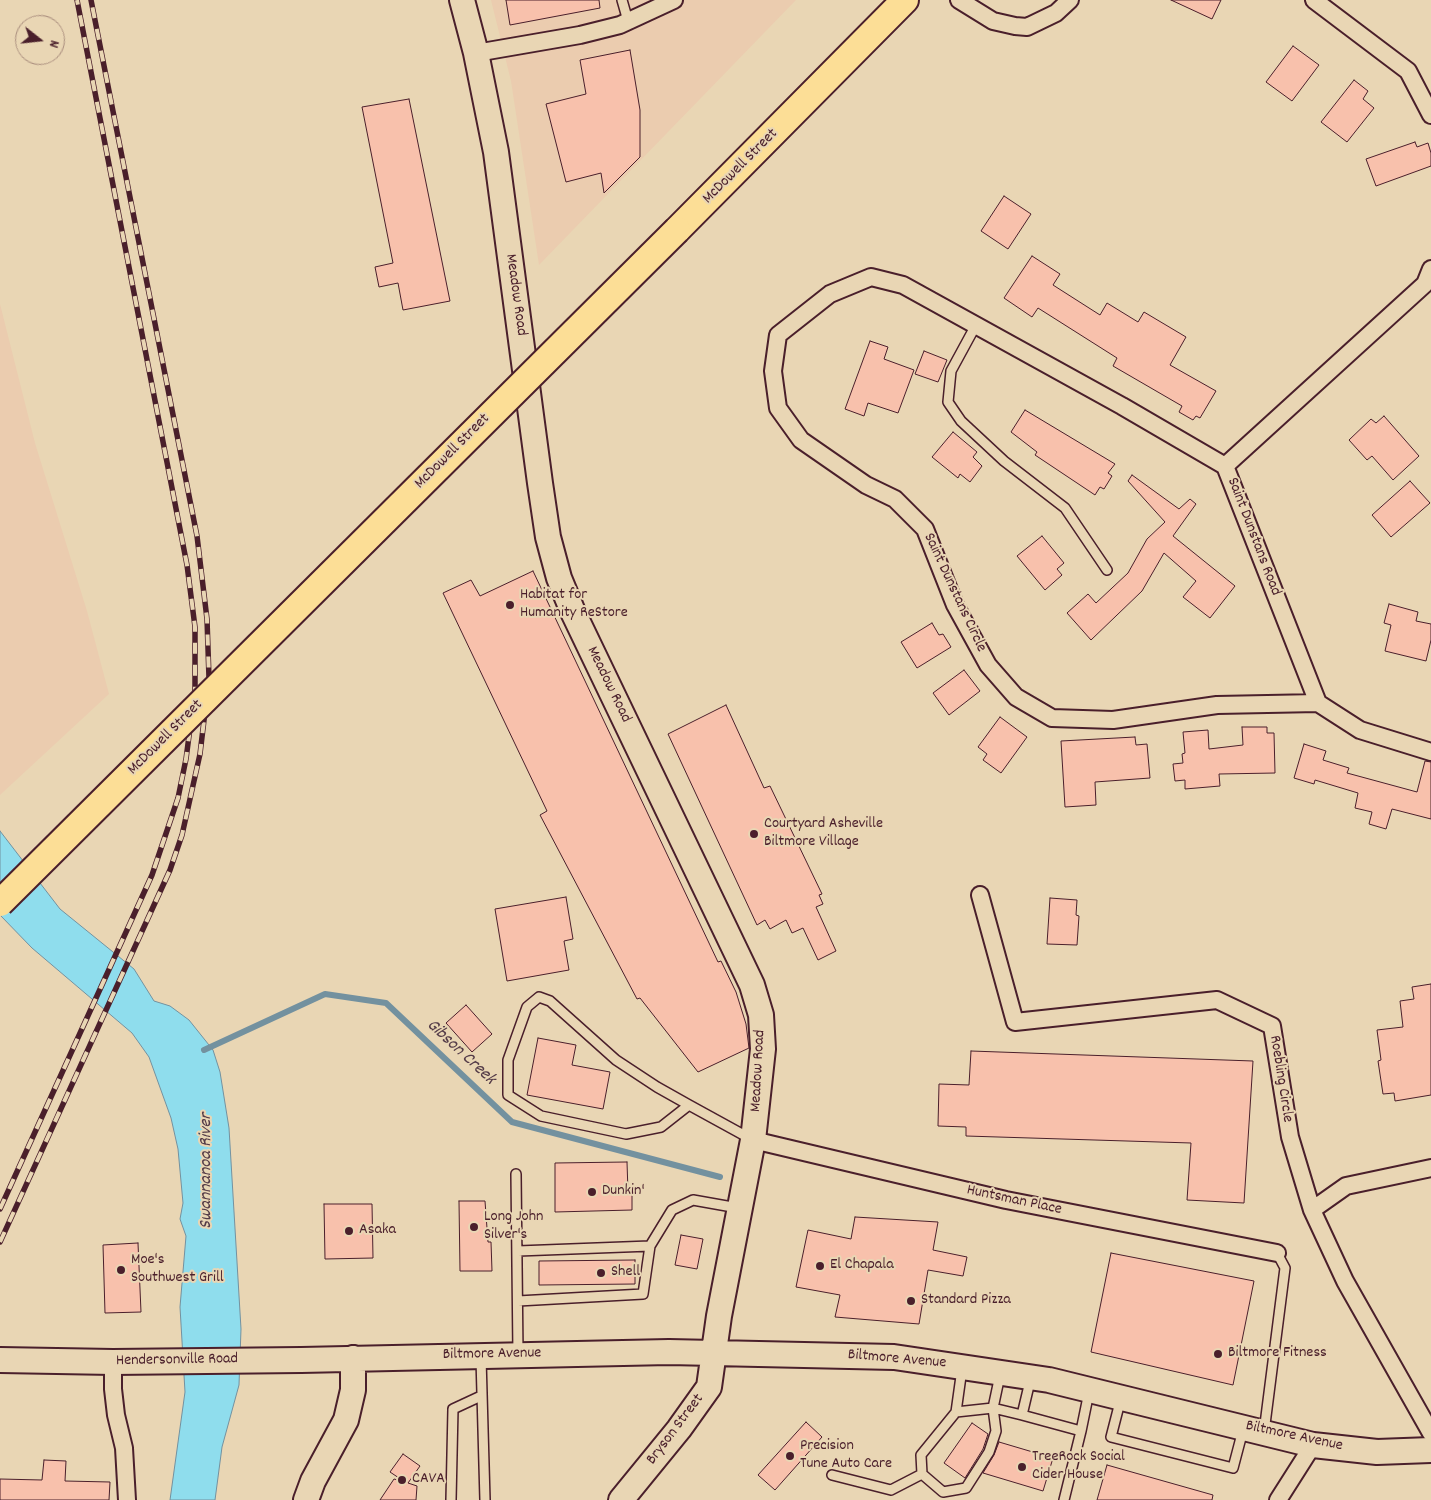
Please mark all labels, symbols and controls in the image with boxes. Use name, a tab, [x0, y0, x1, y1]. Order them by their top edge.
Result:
north arrow	[15, 15, 65, 65]
text: N	[43, 38, 64, 50]
street label: McDowell Street	[699, 125, 783, 209]
street label: Meadow Road	[500, 253, 530, 337]
street label: McDowell Street	[411, 410, 495, 494]
street label: Saint Dunstans Road	[1222, 475, 1284, 599]
street label: Saint Dunstans Circle	[918, 530, 990, 656]
place label: Habitat for Humanity ReStore	[520, 586, 628, 624]
marker: Habitat for Humanity ReStore	[504, 599, 516, 611]
street label: Meadow Road	[581, 644, 635, 726]
street label: McDowell Street	[124, 696, 208, 780]
place label: Courtyard Asheville Biltmore Village	[764, 815, 883, 853]
marker: Courtyard Asheville Biltmore Village	[748, 828, 760, 840]
water label: Gibson Creek	[421, 1015, 499, 1091]
street label: Meadow Road	[747, 1029, 771, 1113]
street label: Roebling Circle	[1264, 1034, 1296, 1124]
water label: Swannanoa River	[197, 1113, 219, 1229]
place label: Dunkin'	[602, 1182, 645, 1202]
street label: Huntsman Place	[965, 1182, 1063, 1220]
marker: Dunkin'	[586, 1186, 598, 1198]
place label: Long John Silver's	[484, 1208, 543, 1246]
place label: Asaka	[359, 1221, 396, 1241]
marker: Long John Silver's	[468, 1221, 480, 1233]
marker: Asaka	[343, 1225, 355, 1237]
place label: Moe's Southwest Grill	[131, 1251, 224, 1289]
place label: El Chapala	[830, 1256, 894, 1276]
marker: El Chapala	[814, 1260, 826, 1272]
place label: Shell	[611, 1263, 640, 1283]
marker: Moe's Southwest Grill	[115, 1264, 127, 1276]
marker: Shell	[595, 1267, 607, 1279]
place label: Standard Pizza	[921, 1291, 1011, 1311]
marker: Standard Pizza	[905, 1295, 917, 1307]
place label: Biltmore Fitness	[1228, 1344, 1327, 1364]
street label: Biltmore Avenue	[442, 1345, 542, 1365]
street label: Biltmore Avenue	[847, 1346, 947, 1374]
marker: Biltmore Fitness	[1212, 1348, 1224, 1360]
street label: Hendersonville Road	[116, 1350, 238, 1372]
street label: Bryson Street	[643, 1391, 709, 1469]
street label: Biltmore Avenue	[1244, 1417, 1344, 1457]
place label: Precision Tune Auto Care	[800, 1437, 892, 1475]
place label: TreeRock Social Cider House	[1032, 1448, 1125, 1486]
marker: Precision Tune Auto Care	[784, 1450, 796, 1462]
marker: TreeRock Social Cider House	[1016, 1461, 1028, 1473]
place label: CAVA	[412, 1470, 445, 1490]
marker: CAVA	[396, 1474, 408, 1486]

